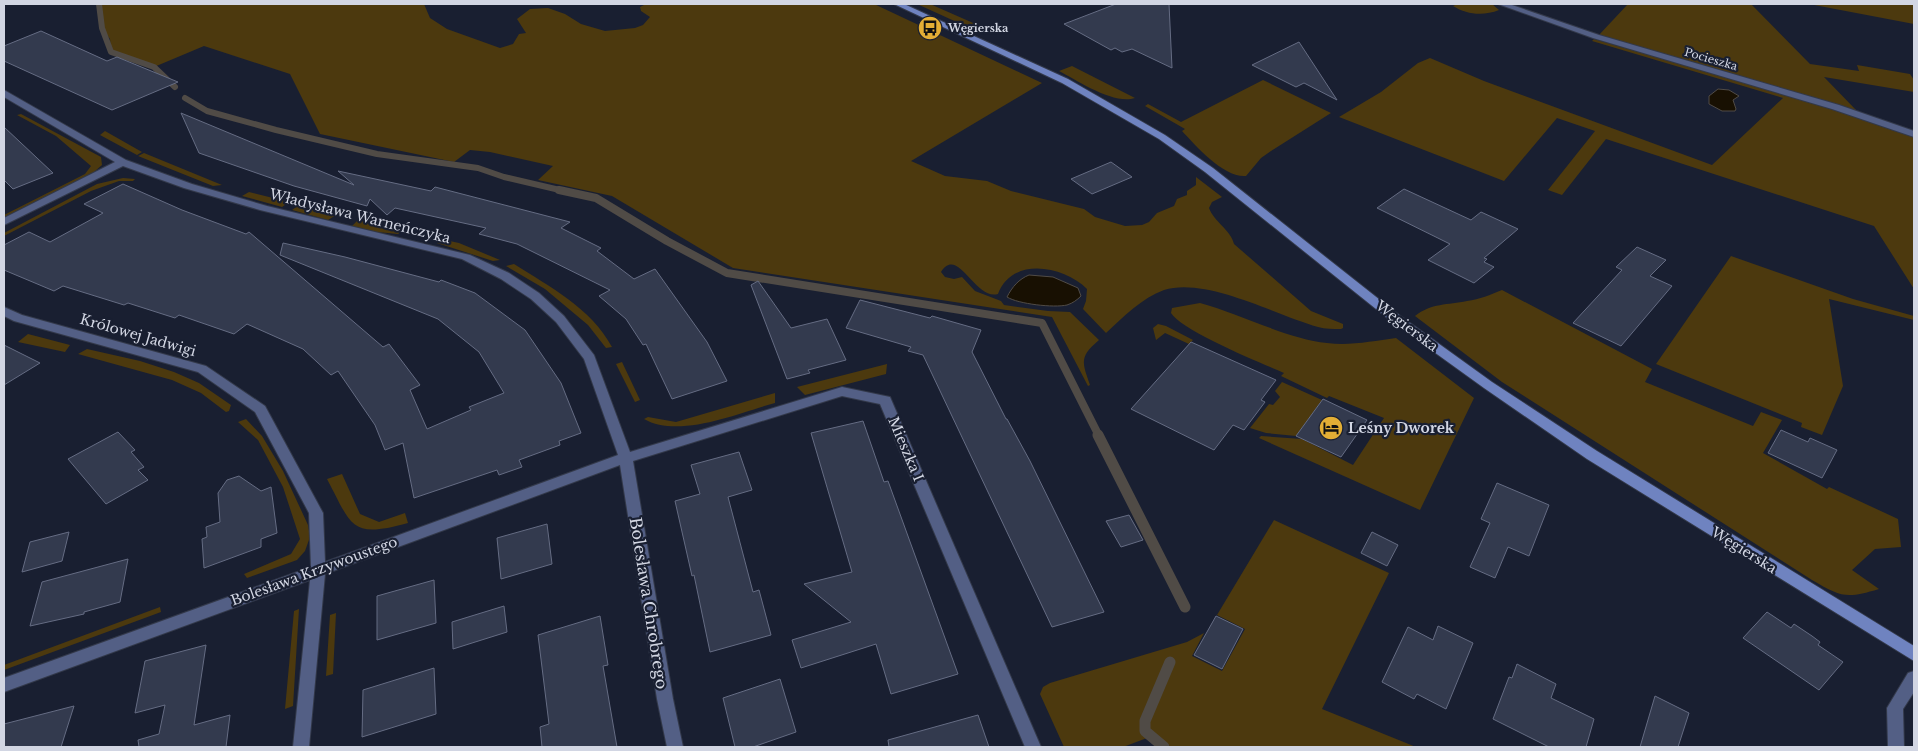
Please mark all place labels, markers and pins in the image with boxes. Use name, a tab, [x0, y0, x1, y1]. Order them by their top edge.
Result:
bus stop icon: Węgierska	[917, 15, 943, 41]
place label: Węgierska	[947, 21, 1009, 35]
hotel icon: Leśny Dworek	[1318, 415, 1344, 441]
place label: Leśny Dworek	[1348, 419, 1455, 437]

